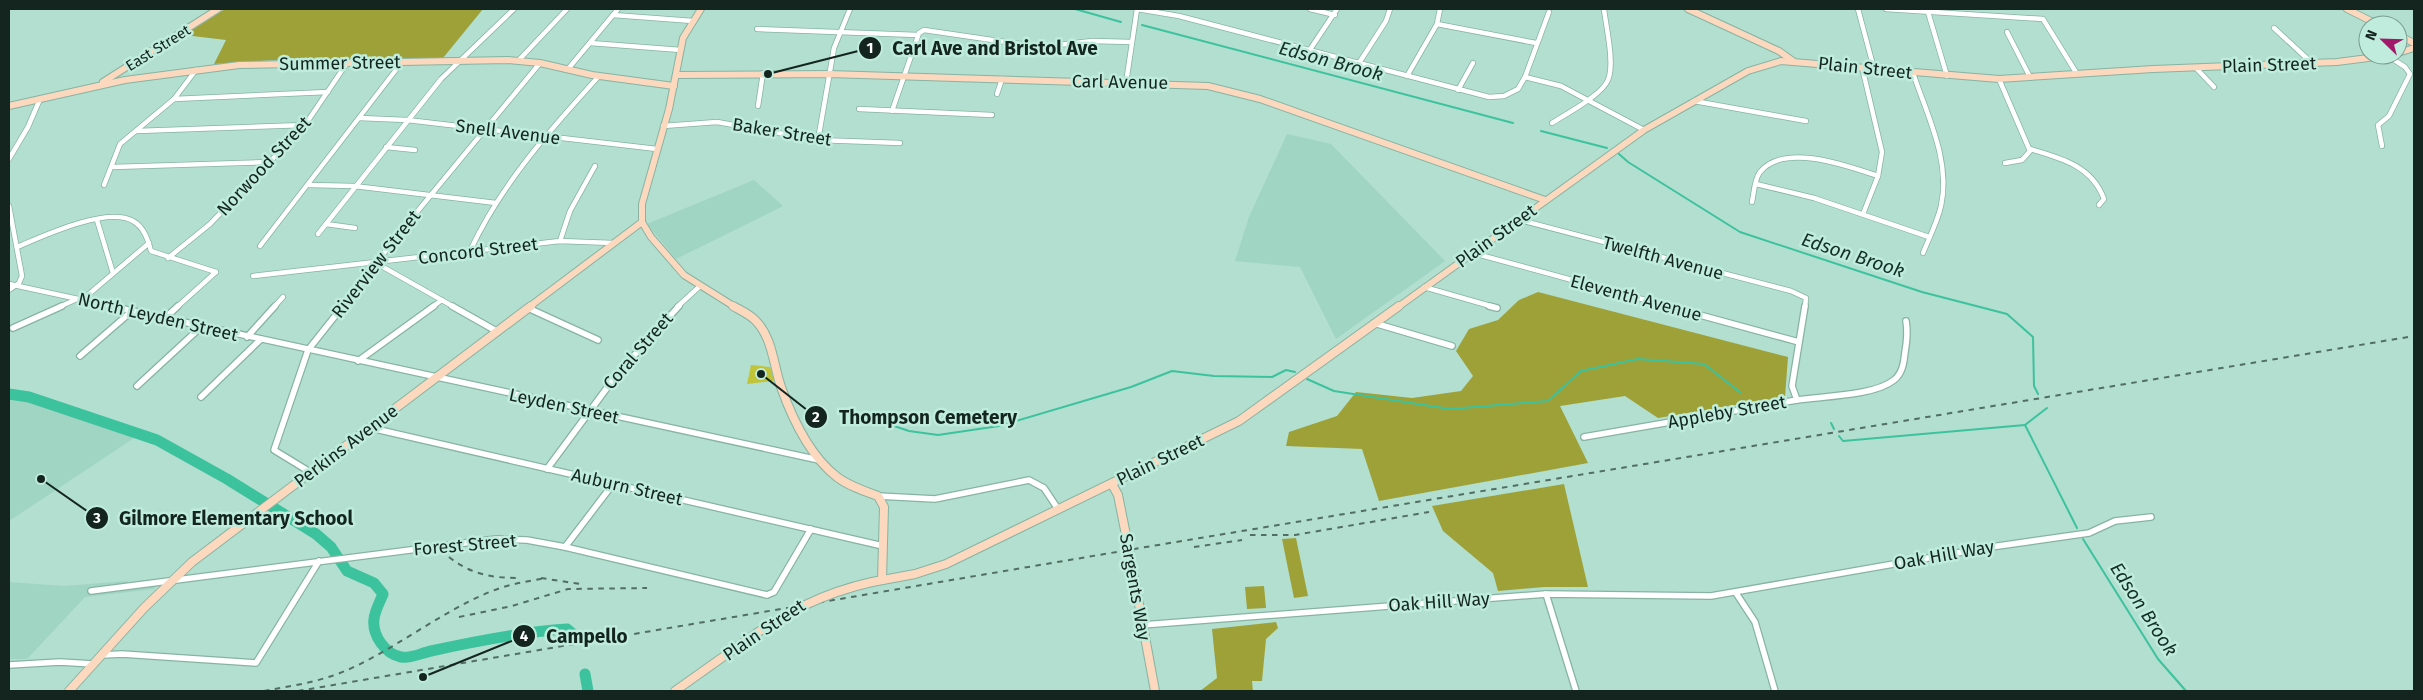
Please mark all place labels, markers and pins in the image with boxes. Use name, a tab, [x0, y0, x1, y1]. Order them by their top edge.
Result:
callout: Carl Ave and Bristol Ave	[857, 31, 1108, 65]
callout: Thompson Cemetery	[804, 400, 1027, 434]
callout: Gilmore Elementary School	[84, 501, 363, 535]
callout: Campello	[511, 619, 638, 653]

